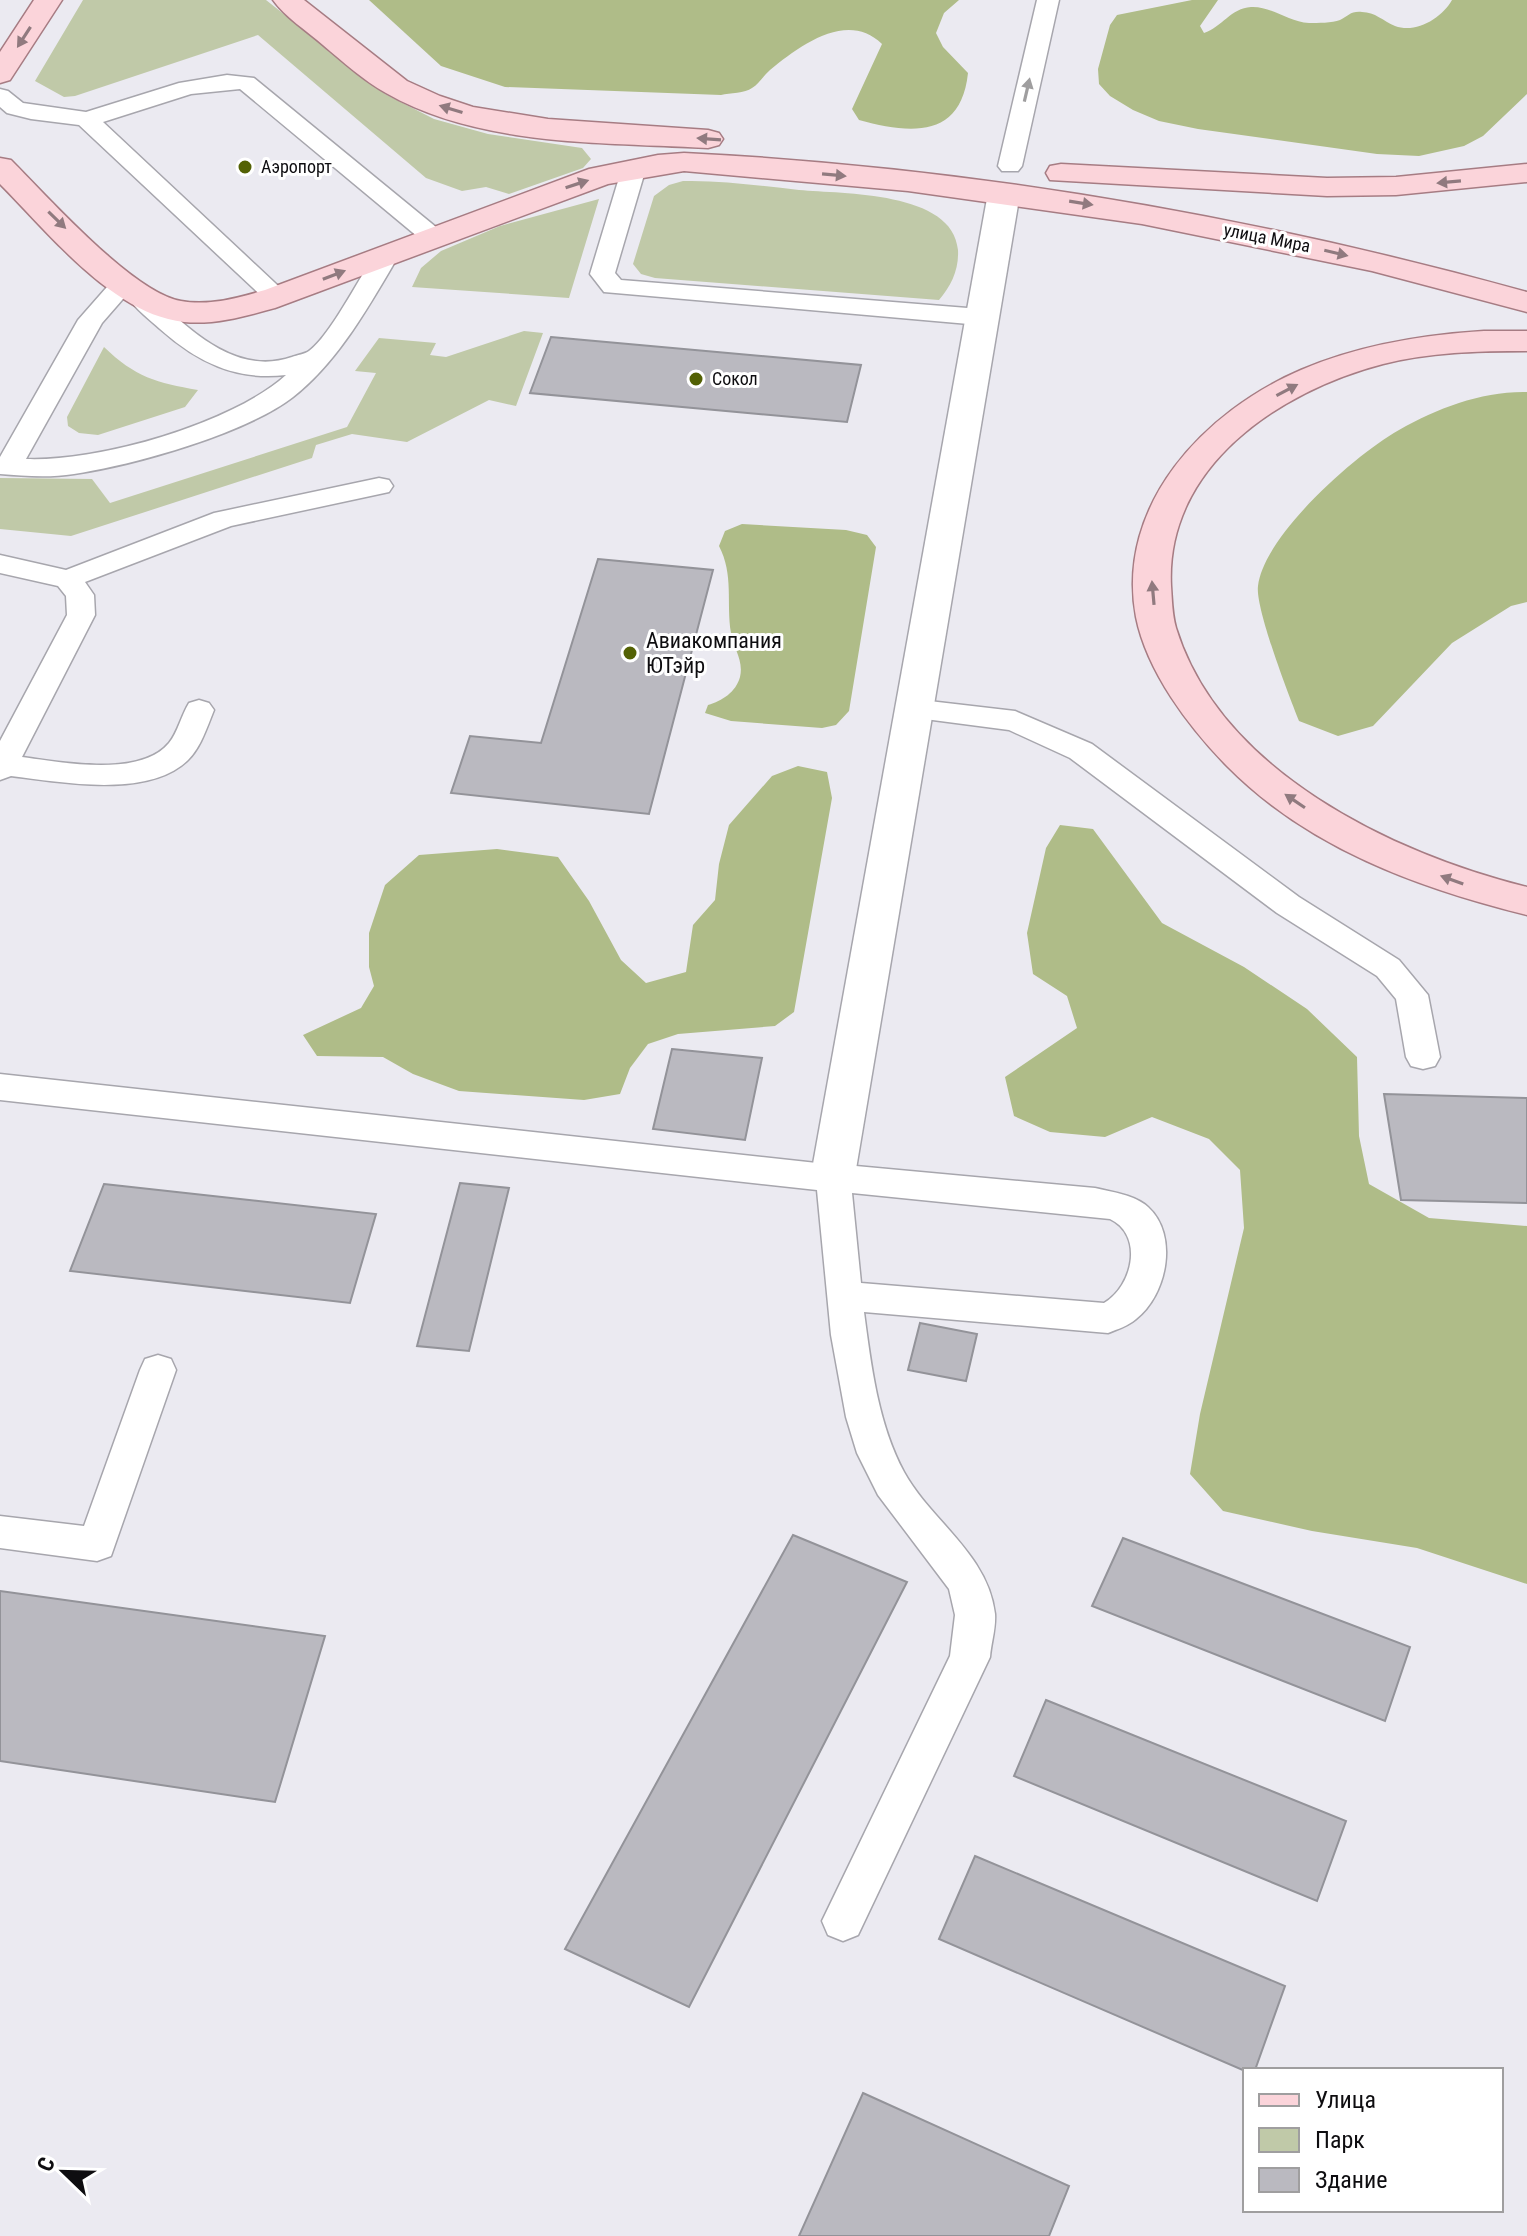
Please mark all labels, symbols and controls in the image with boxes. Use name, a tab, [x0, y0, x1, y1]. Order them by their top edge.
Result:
one-way arrow	[17, 26, 32, 48]
one-way arrow	[1022, 77, 1034, 102]
one-way arrow	[439, 102, 463, 115]
one-way arrow	[696, 132, 721, 145]
place label: Аэропорт	[261, 156, 332, 177]
marker: Аэропорт	[236, 158, 254, 176]
one-way arrow	[822, 168, 847, 181]
one-way arrow	[1437, 176, 1462, 189]
one-way arrow	[566, 177, 590, 189]
one-way arrow	[1069, 197, 1094, 210]
one-way arrow	[47, 211, 66, 229]
street label: улица Мира	[1222, 219, 1312, 256]
one-way arrow	[1324, 247, 1349, 259]
one-way arrow	[322, 268, 346, 281]
place label: Сокол	[712, 368, 758, 389]
marker: Сокол	[687, 370, 705, 388]
one-way arrow	[1276, 383, 1298, 397]
one-way arrow	[1146, 580, 1159, 605]
place label: Авиакомпания ЮТэйр	[646, 628, 782, 678]
marker: Авиакомпания ЮТэйр	[621, 644, 639, 662]
one-way arrow	[1284, 793, 1305, 808]
one-way arrow	[1440, 873, 1464, 886]
legend	[1243, 2068, 1503, 2212]
text: Улица	[1315, 2086, 1376, 2114]
text: Парк	[1315, 2126, 1365, 2154]
north arrow	[24, 2132, 104, 2212]
text: С	[32, 2154, 60, 2175]
text: Здание	[1315, 2166, 1387, 2194]

